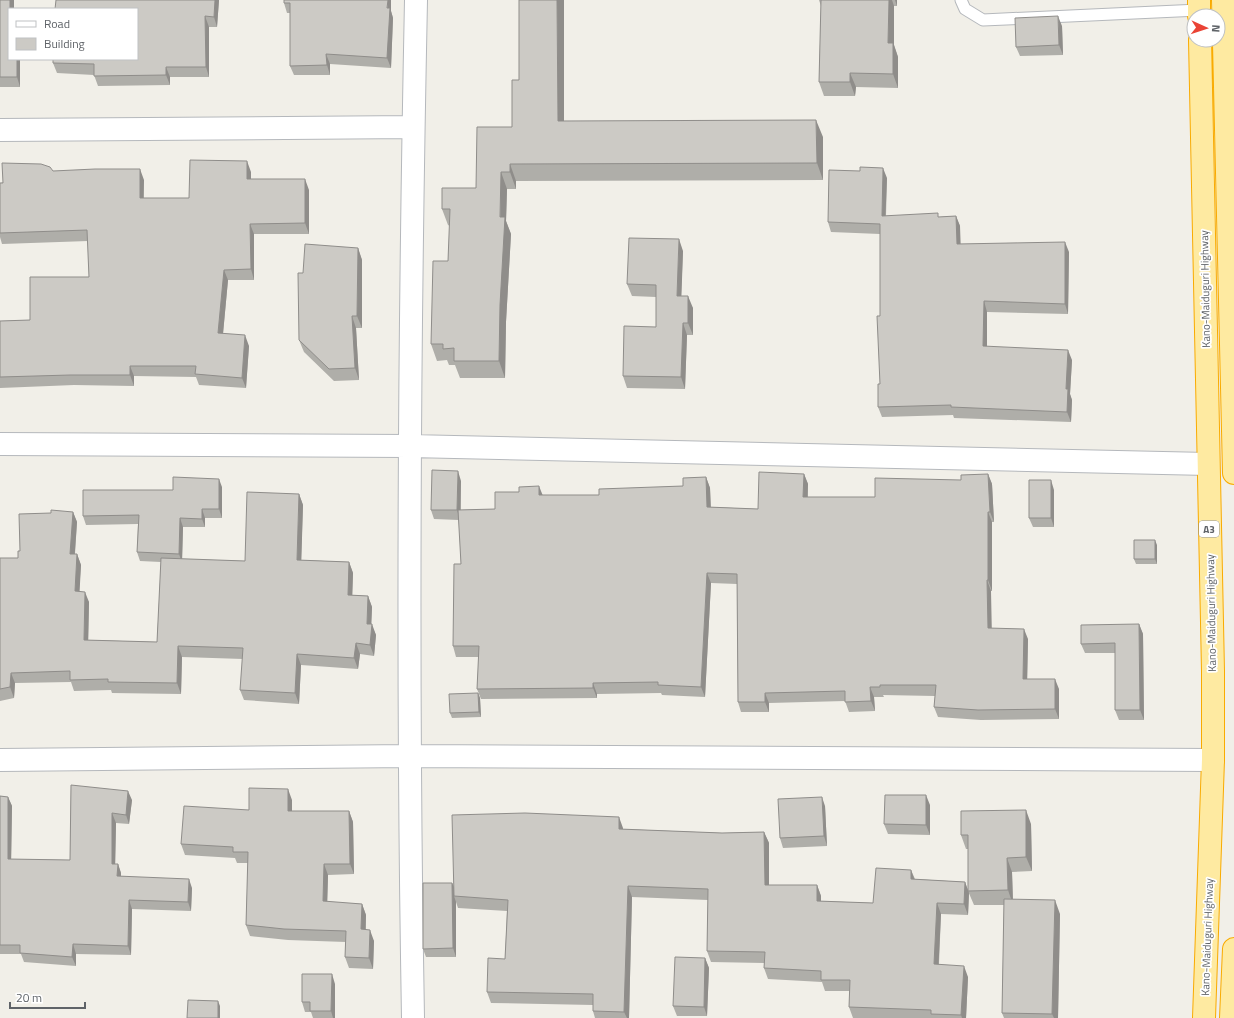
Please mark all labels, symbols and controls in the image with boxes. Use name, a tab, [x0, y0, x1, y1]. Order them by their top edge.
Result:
legend	[8, 8, 138, 60]
north arrow	[1186, 8, 1226, 48]
text: Road	[44, 14, 70, 33]
text: N	[1208, 24, 1224, 33]
text: Building	[44, 34, 85, 53]
street label: Kano-Maiduguri Highway	[1196, 229, 1214, 348]
road number: A3	[1199, 521, 1219, 537]
street label: Kano-Maiduguri Highway	[1202, 553, 1220, 672]
street label: Kano-Maiduguri Highway	[1197, 877, 1217, 996]
scale bar	[10, 984, 85, 1010]
text: 20 m	[16, 988, 42, 1007]

